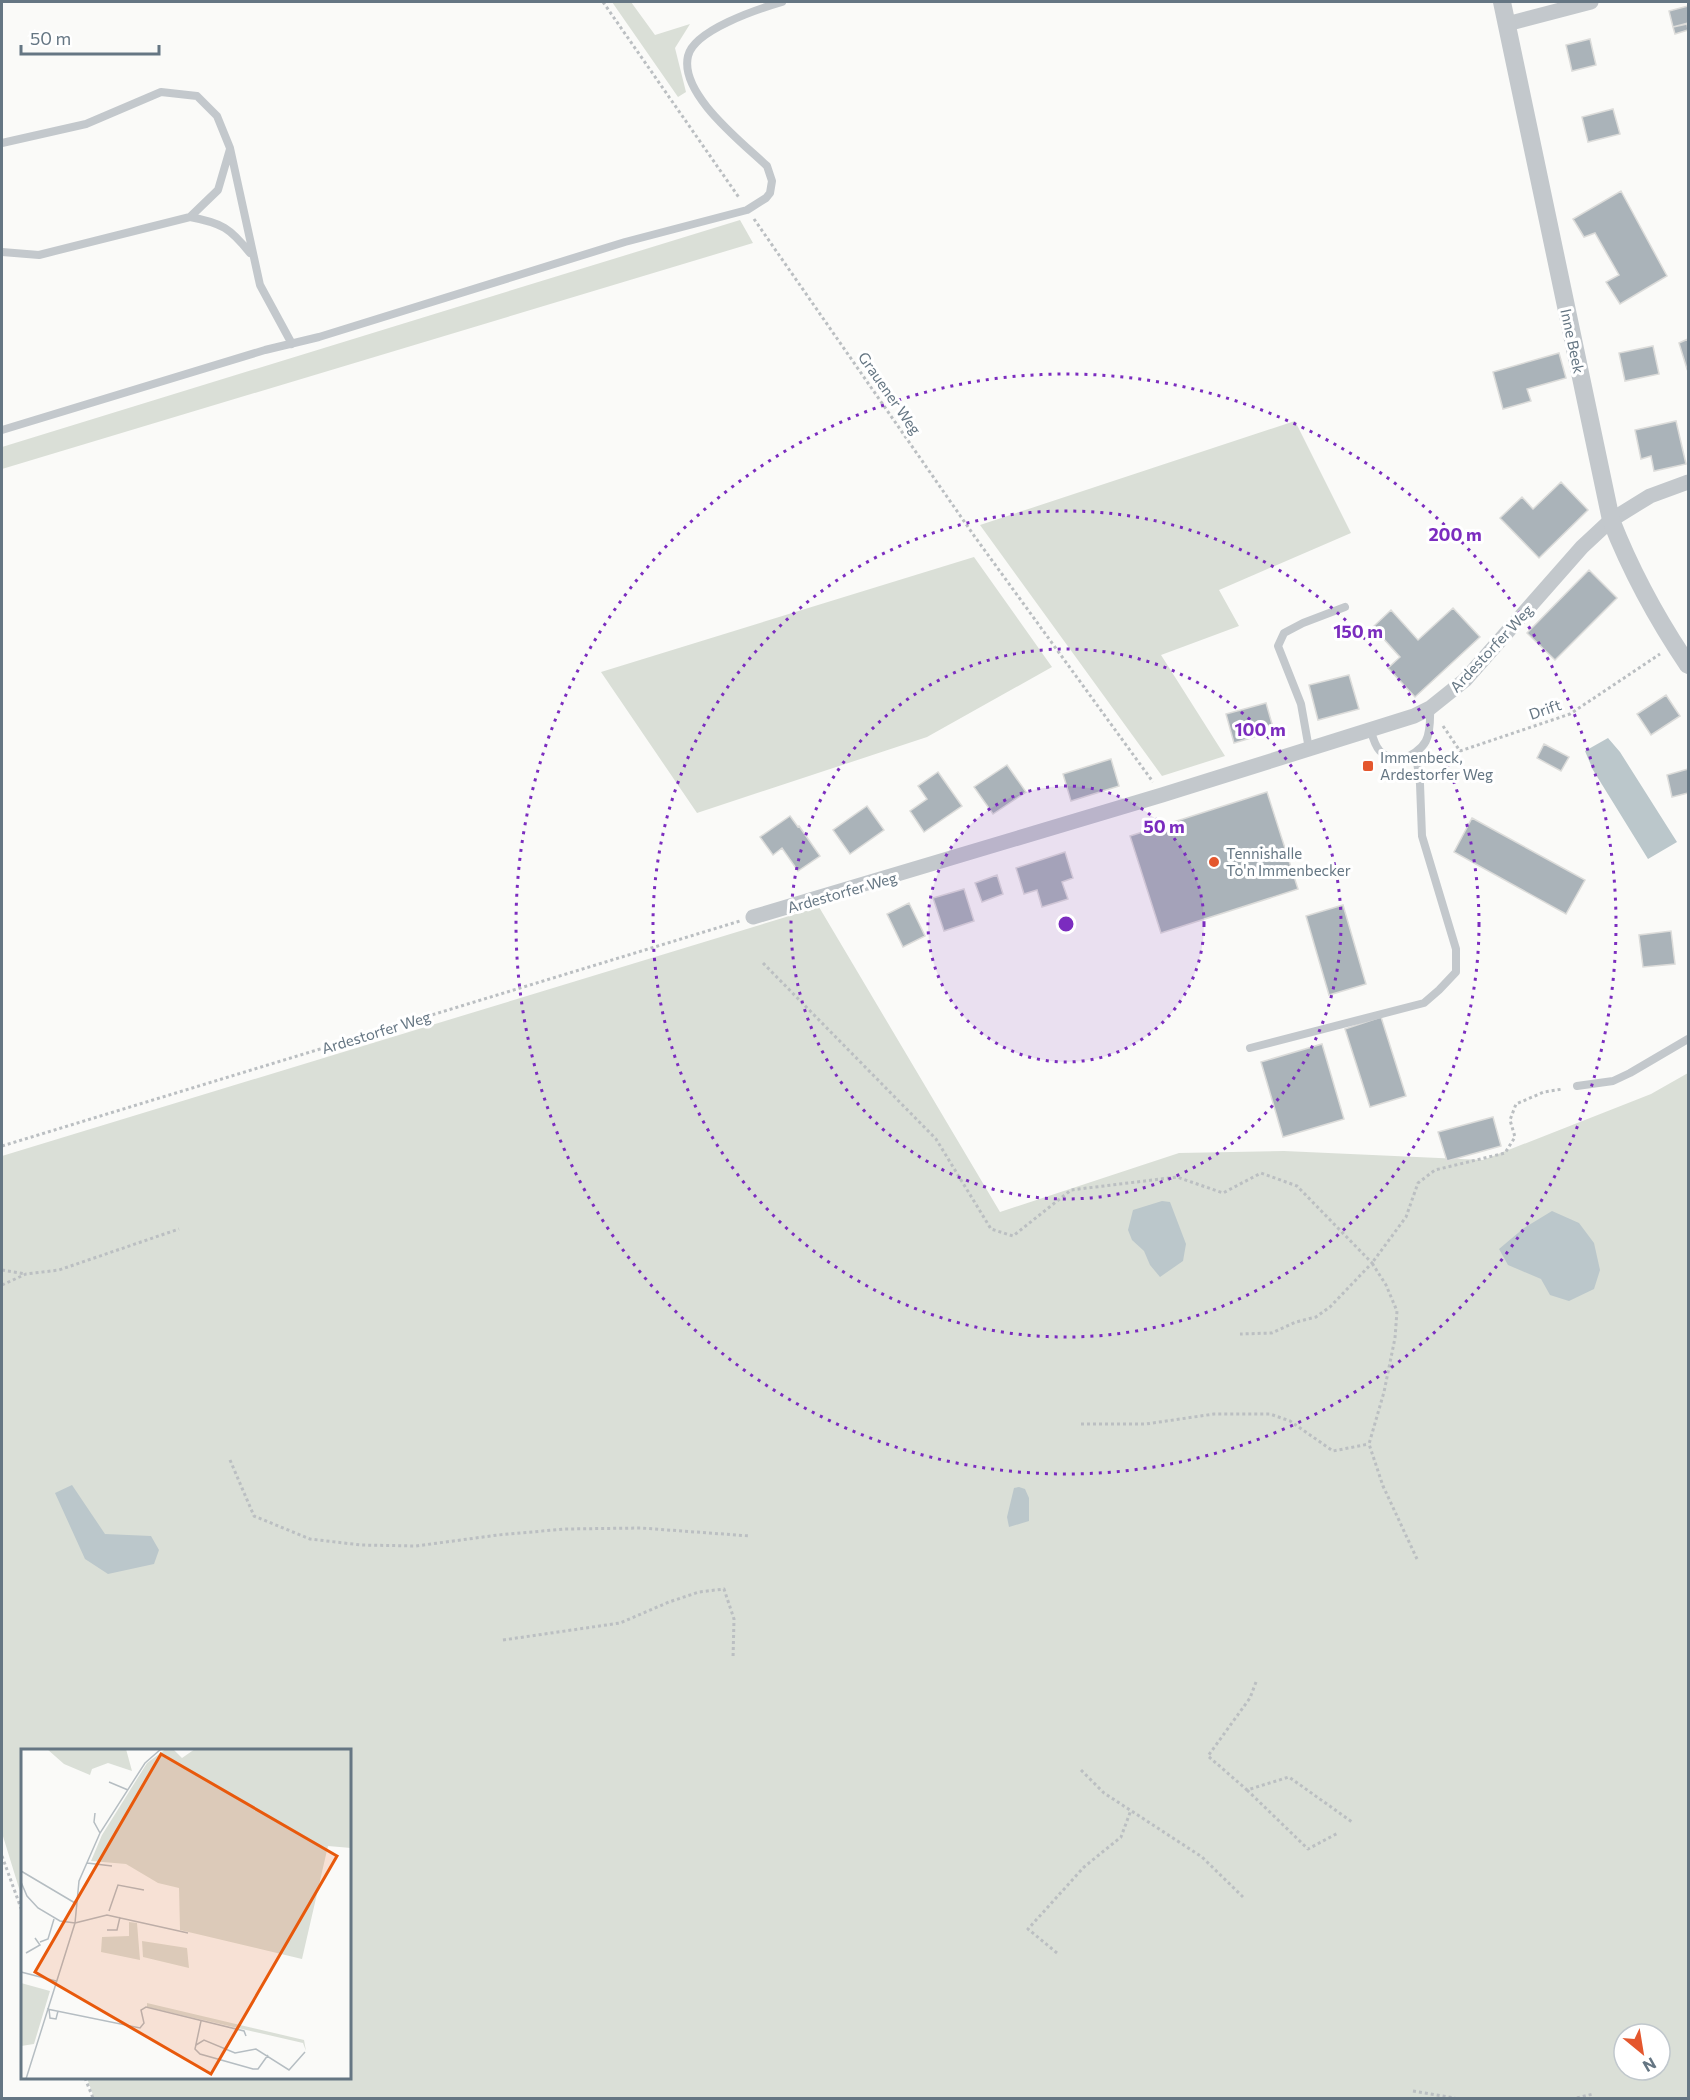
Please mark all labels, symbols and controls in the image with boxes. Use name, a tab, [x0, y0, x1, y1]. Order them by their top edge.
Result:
scale bar	[21, 18, 159, 56]
text: 50 m	[30, 27, 71, 49]
street label: Inne Beek	[1557, 307, 1589, 375]
street label: Grauener Weg	[855, 348, 925, 438]
text: 200 m	[1428, 523, 1482, 545]
street label: Ardestorfer Weg	[1446, 601, 1536, 695]
text: 150 m	[1333, 620, 1383, 642]
street label: Drift	[1526, 695, 1564, 723]
text: 100 m	[1234, 718, 1286, 740]
place label: Immenbeck, Ardestorfer Weg	[1380, 748, 1493, 783]
marker: Immenbeck, Ardestorfer Weg	[1361, 759, 1375, 773]
text: 50 m	[1143, 815, 1185, 837]
place label: Tennishalle To'n Immenbecker	[1226, 844, 1351, 879]
marker: Tennishalle To'n Immenbecker	[1207, 855, 1221, 869]
street label: Ardestorfer Weg	[785, 868, 899, 916]
centre of rings	[1056, 914, 1076, 934]
street label: Ardestorfer Weg	[319, 1007, 433, 1057]
inset map	[21, 1749, 351, 2079]
north arrow	[1612, 2022, 1672, 2082]
text: N	[1640, 2054, 1660, 2077]

